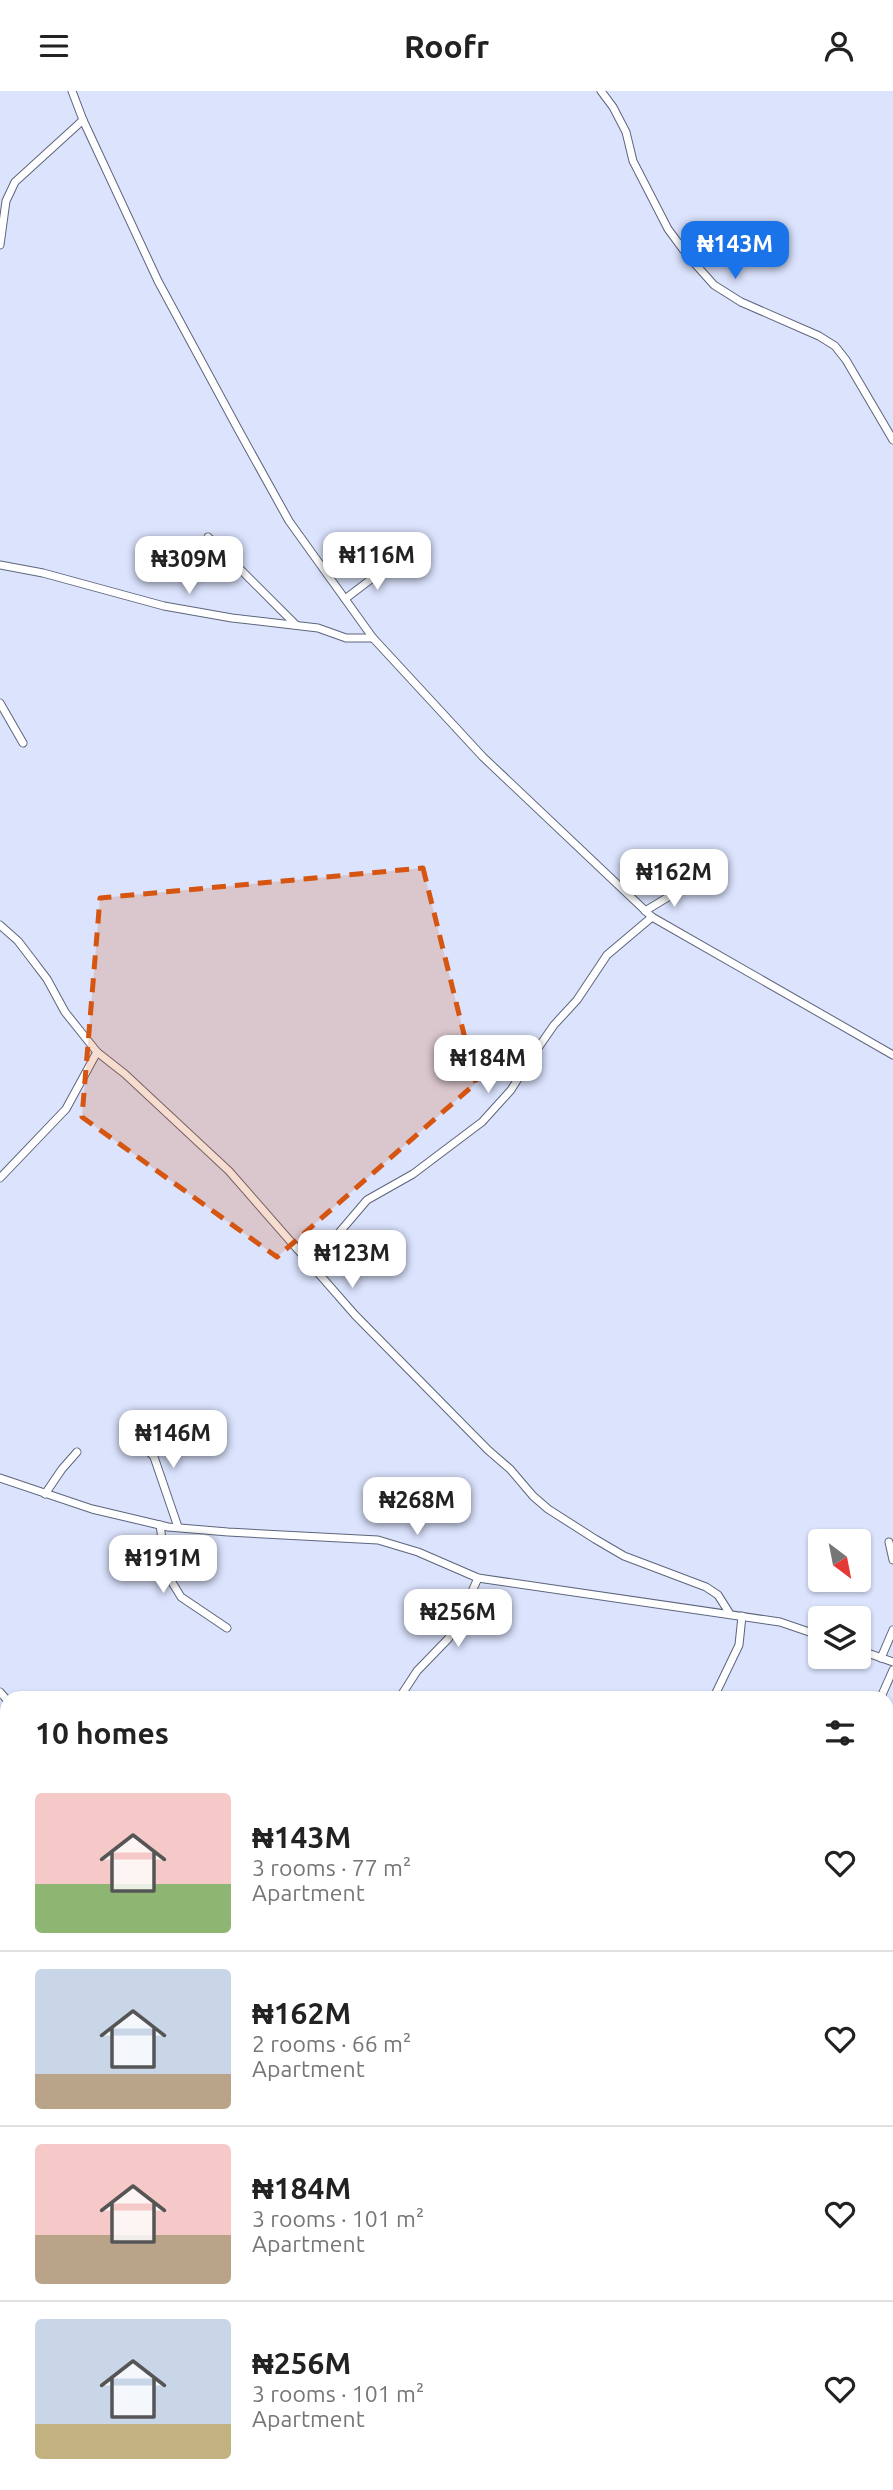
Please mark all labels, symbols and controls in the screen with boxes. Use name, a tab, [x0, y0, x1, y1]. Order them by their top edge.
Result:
icon: menu	[35, 27, 73, 65]
icon: person	[820, 27, 858, 65]
text: Roofr	[404, 28, 489, 64]
pin: ₦143M	[686, 221, 784, 281]
text: ₦143M	[697, 231, 773, 256]
pin: ₦116M	[328, 533, 426, 592]
pin: ₦309M	[140, 537, 238, 596]
text: ₦116M	[339, 542, 415, 567]
text: ₦309M	[151, 546, 227, 571]
pin: ₦162M	[625, 849, 723, 909]
text: ₦162M	[636, 859, 712, 884]
pin: ₦184M	[439, 1035, 537, 1095]
text: ₦184M	[450, 1045, 526, 1070]
pin: ₦123M	[303, 1231, 401, 1290]
text: ₦123M	[314, 1240, 390, 1265]
pin: ₦146M	[124, 1411, 222, 1470]
text: ₦146M	[135, 1420, 211, 1445]
pin: ₦268M	[368, 1477, 466, 1537]
text: ₦268M	[379, 1487, 455, 1512]
north arrow	[808, 1529, 872, 1593]
map controls	[808, 1529, 871, 1669]
pin: ₦191M	[114, 1535, 212, 1595]
text: ₦191M	[125, 1545, 201, 1570]
pin: ₦256M	[409, 1589, 507, 1649]
text: ₦256M	[420, 1599, 496, 1624]
button: layers	[808, 1606, 871, 1669]
icon: filters	[821, 1714, 859, 1752]
text: 10 homes	[35, 1716, 169, 1750]
text: ₦143M	[252, 1820, 351, 1854]
icon: home	[91, 1821, 175, 1905]
icon: heart	[821, 1844, 859, 1882]
text: 3 rooms · 77 m²	[252, 1855, 411, 1880]
text: Apartment	[252, 1880, 365, 1905]
text: ₦162M	[252, 1996, 351, 2030]
icon: home	[91, 1997, 175, 2081]
icon: heart	[821, 2020, 859, 2058]
text: 2 rooms · 66 m²	[252, 2031, 411, 2056]
text: Apartment	[252, 2056, 365, 2081]
text: ₦184M	[252, 2171, 351, 2205]
icon: home	[91, 2172, 175, 2256]
icon: heart	[821, 2195, 859, 2233]
text: 3 rooms · 101 m²	[252, 2206, 424, 2231]
text: Apartment	[252, 2231, 365, 2256]
text: ₦256M	[252, 2346, 351, 2380]
icon: home	[91, 2347, 175, 2431]
icon: heart	[821, 2370, 859, 2408]
text: 3 rooms · 101 m²	[252, 2381, 424, 2406]
text: Apartment	[252, 2406, 365, 2431]

